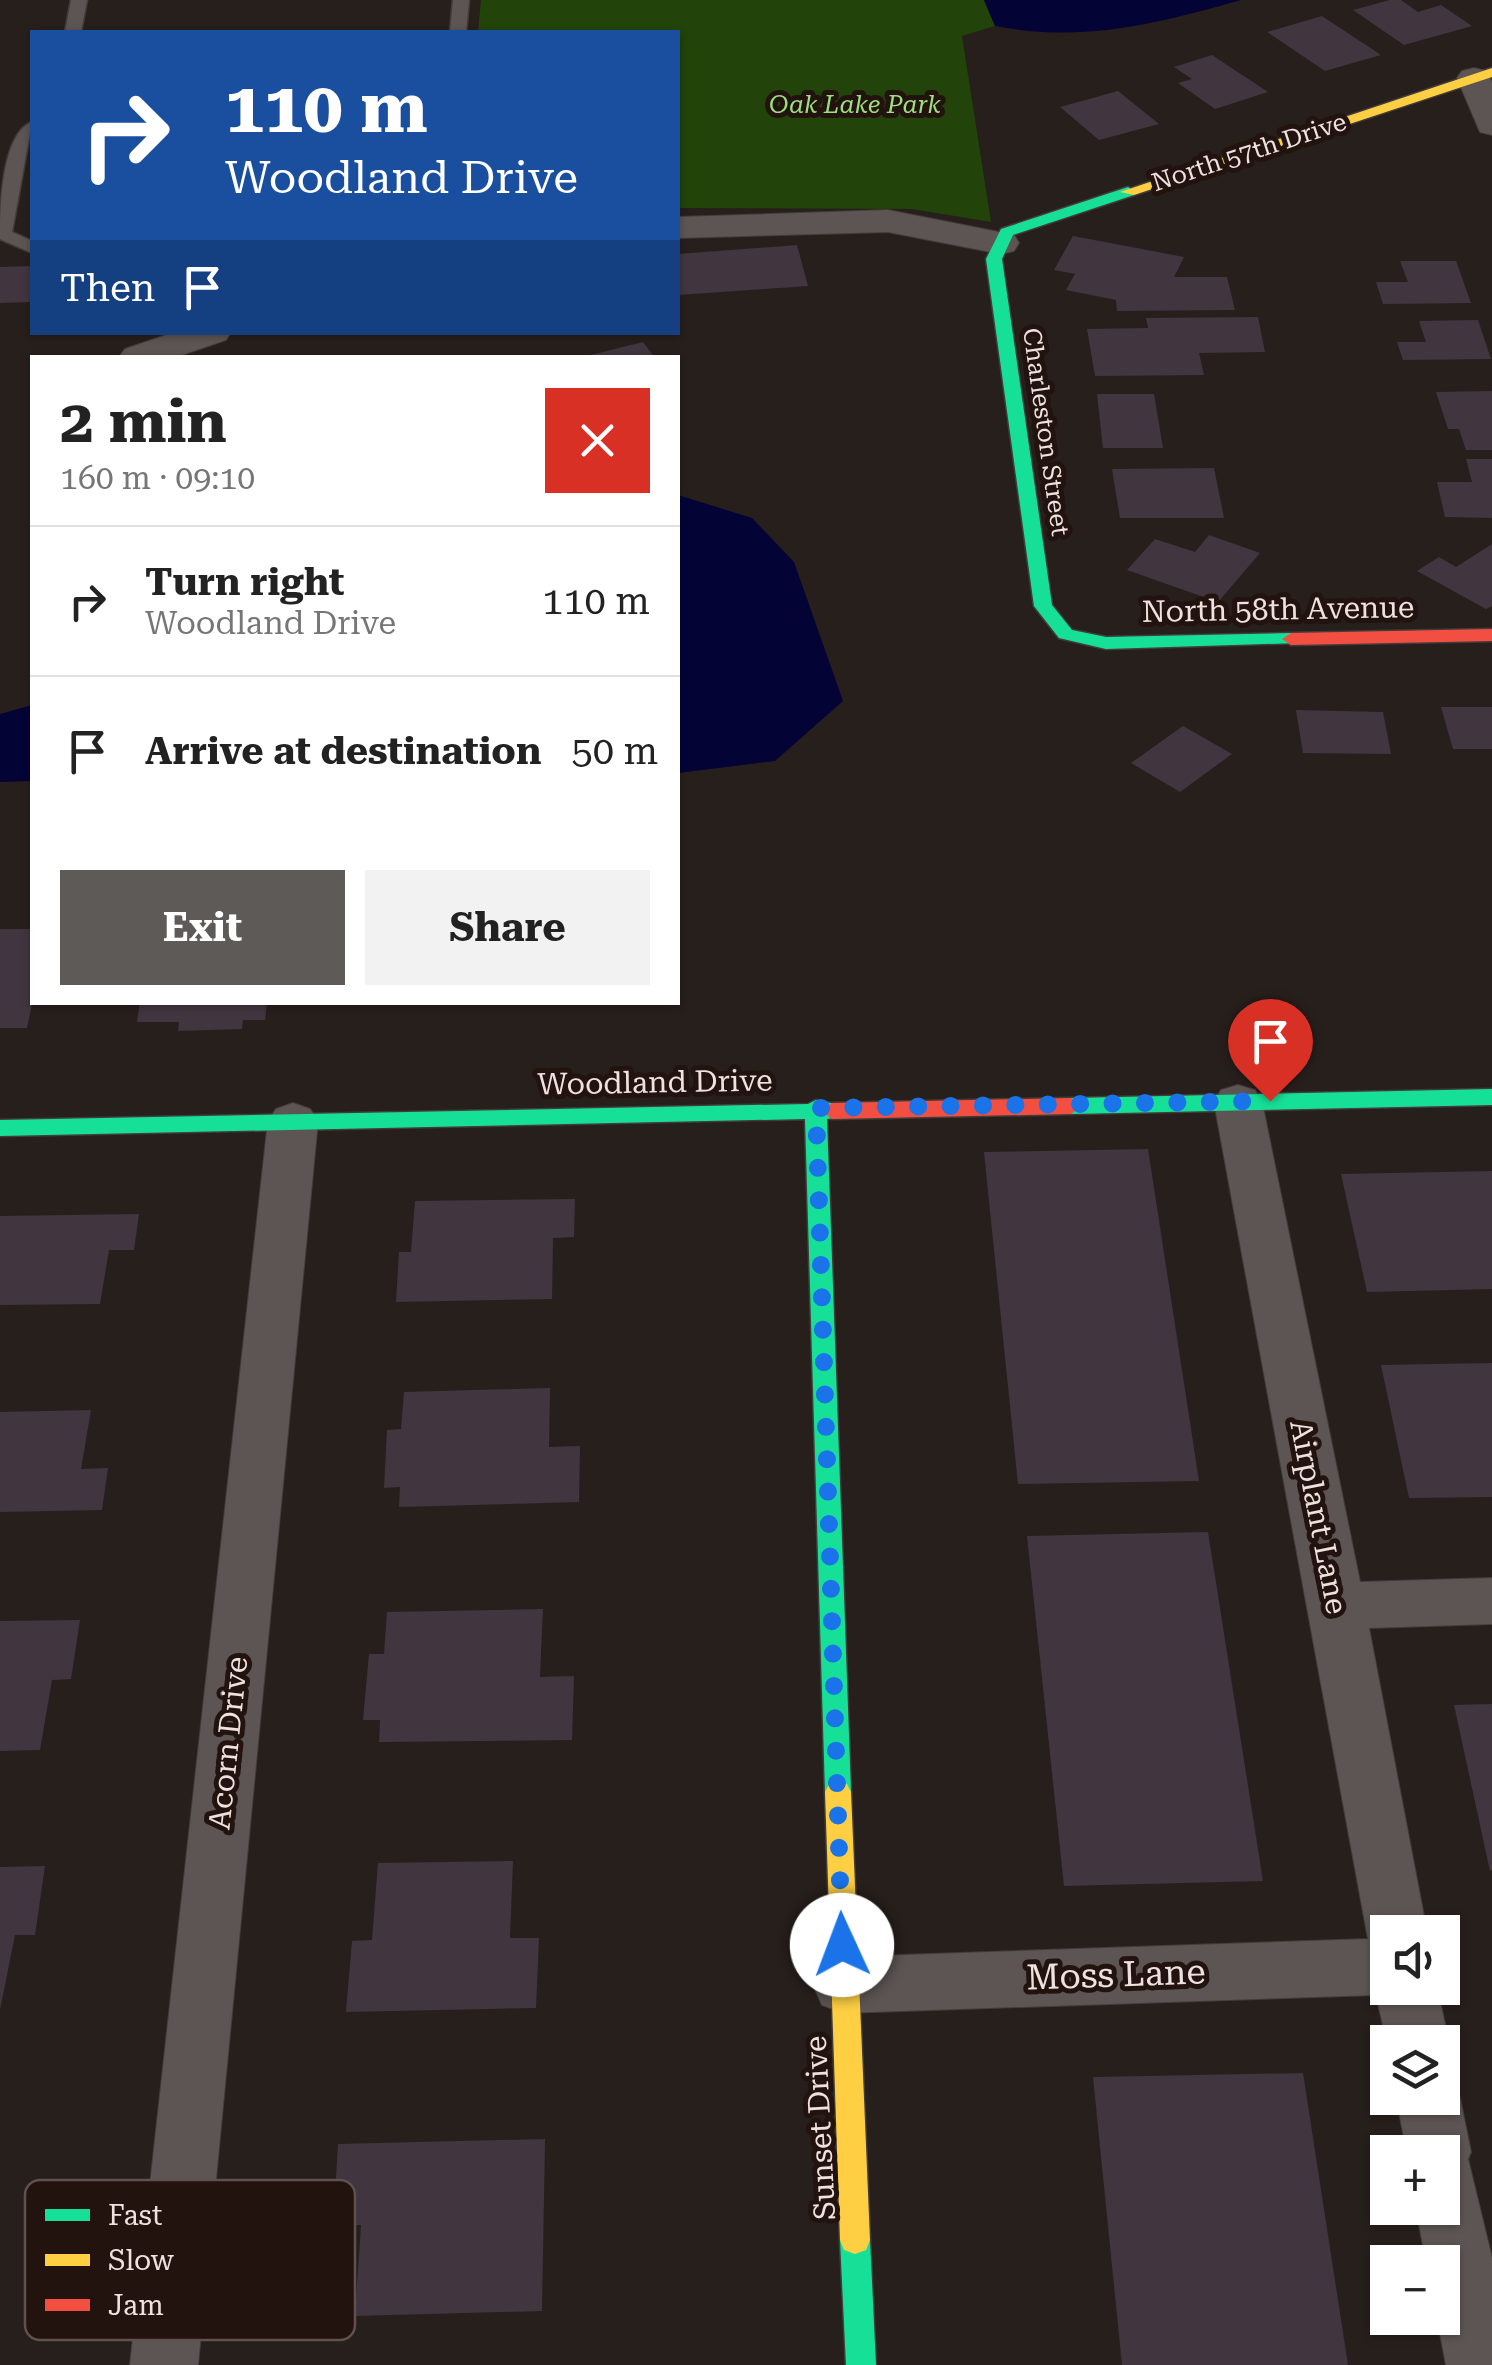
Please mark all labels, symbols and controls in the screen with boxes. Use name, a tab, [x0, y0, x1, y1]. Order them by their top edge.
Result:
text: 110 m	[225, 67, 428, 149]
icon: right	[60, 70, 190, 200]
park label: Oak Lake Park	[769, 90, 941, 119]
street label: North 57th Drive	[1148, 107, 1350, 197]
text: Woodland Drive	[225, 151, 578, 204]
icon: arrive	[175, 260, 230, 315]
text: Then	[60, 266, 155, 310]
street label: Charleston Street	[1017, 326, 1075, 538]
text: 2 min	[60, 386, 227, 457]
button: close	[545, 388, 650, 493]
text: 160 m · 09:10	[60, 459, 255, 497]
text: Turn right	[145, 560, 344, 604]
icon: right	[60, 574, 115, 629]
text: 110 m	[542, 579, 650, 623]
street label: North 58th Avenue	[1142, 589, 1414, 629]
text: Woodland Drive	[145, 604, 396, 642]
icon: arrive	[60, 724, 115, 779]
text: Arrive at destination	[145, 729, 541, 773]
text: 50 m	[571, 729, 658, 773]
button: Exit	[60, 870, 345, 985]
button: Share	[365, 870, 650, 985]
pin	[1228, 999, 1313, 1102]
icon: arrive	[1243, 1014, 1298, 1069]
street label: Woodland Drive	[537, 1062, 773, 1102]
street label: Airplant Lane	[1283, 1417, 1355, 1617]
street label: Acorn Drive	[202, 1655, 254, 1831]
position arrow	[790, 1893, 894, 1997]
map controls	[1370, 1915, 1460, 2335]
button: sound	[1370, 1915, 1460, 2005]
street label: Moss Lane	[1026, 1951, 1206, 1999]
button: layers	[1370, 2025, 1460, 2115]
street label: Sunset Drive	[798, 2035, 842, 2221]
button: +	[1370, 2135, 1460, 2225]
legend	[25, 2180, 355, 2340]
text: Fast	[108, 2199, 162, 2232]
text: Slow	[108, 2244, 175, 2277]
button: −	[1370, 2245, 1460, 2335]
text: Jam	[108, 2289, 164, 2322]

